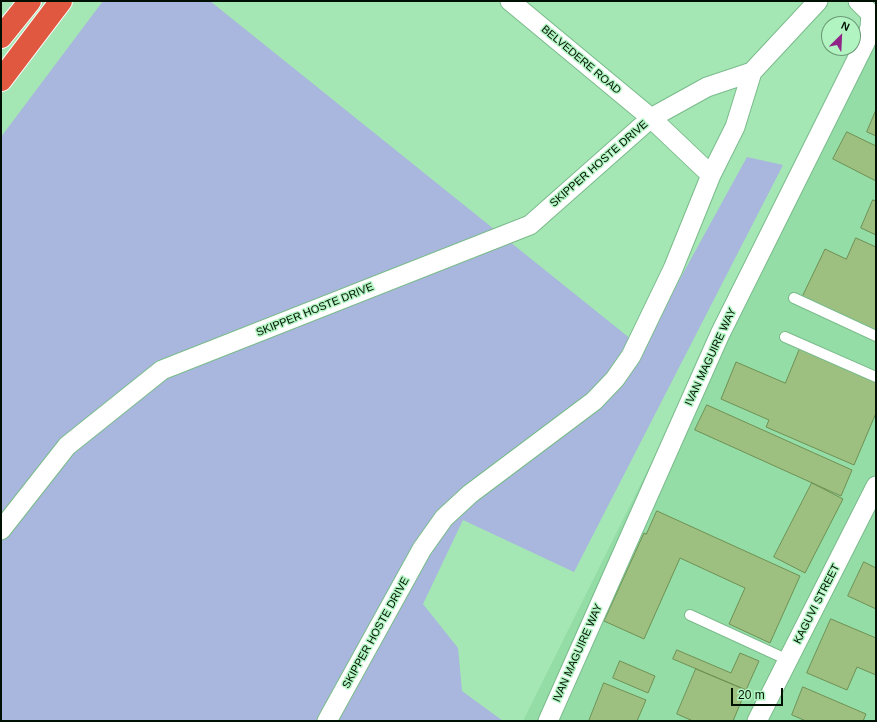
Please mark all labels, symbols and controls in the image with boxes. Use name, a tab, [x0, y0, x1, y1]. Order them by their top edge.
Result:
north arrow	[821, 16, 861, 56]
text: N	[839, 19, 852, 33]
street label: BELVEDERE ROAD	[538, 23, 624, 97]
street label: SKIPPER HOSTE DRIVE	[547, 118, 651, 210]
street label: SKIPPER HOSTE DRIVE	[254, 280, 376, 340]
street label: IVAN MAGUIRE WAY	[683, 306, 739, 408]
street label: KAGUVI STREET	[791, 562, 843, 646]
street label: SKIPPER HOSTE DRIVE	[340, 575, 412, 691]
street label: IVAN MAGUIRE WAY	[550, 602, 606, 704]
scale bar	[733, 680, 785, 706]
text: 20 m	[738, 688, 765, 702]

